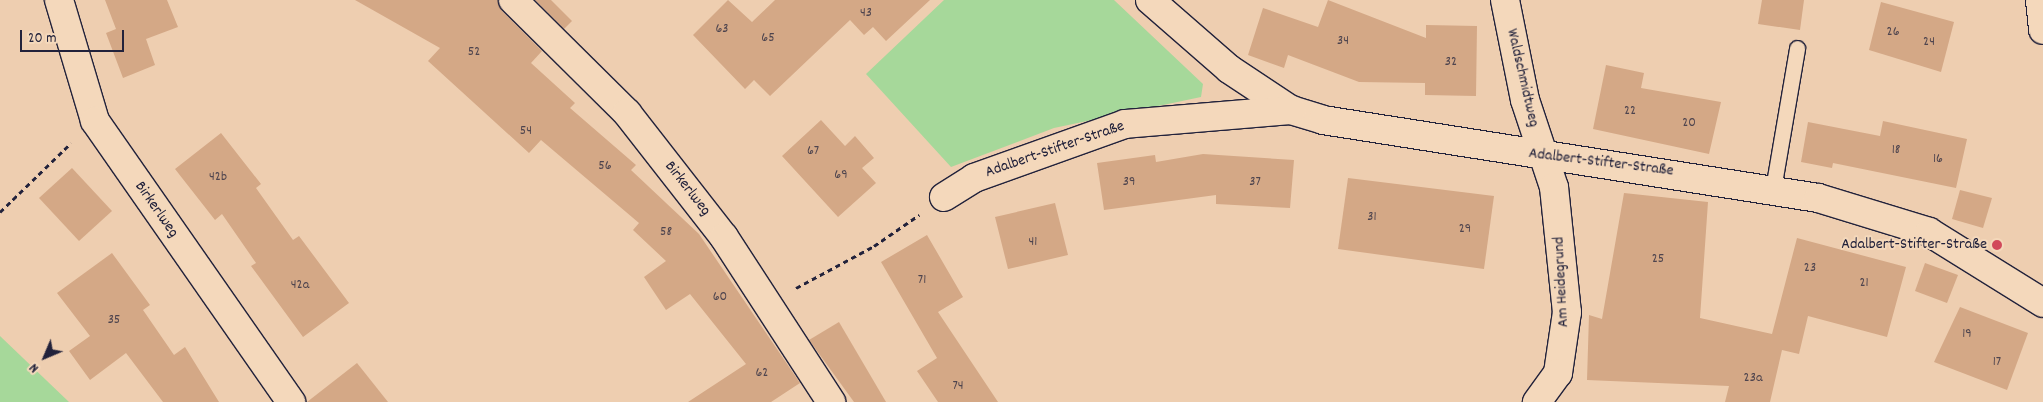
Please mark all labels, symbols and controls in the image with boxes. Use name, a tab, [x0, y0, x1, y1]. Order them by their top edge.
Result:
house number: 43	[860, 5, 872, 21]
scale bar	[22, 20, 126, 52]
house number: 63	[715, 21, 729, 37]
house number: 26	[1887, 24, 1899, 40]
street label: Waldschmidtweg	[1501, 27, 1543, 129]
text: 20 m	[28, 28, 56, 50]
house number: 65	[761, 30, 775, 46]
house number: 34	[1337, 33, 1349, 49]
house number: 24	[1923, 34, 1935, 50]
house number: 52	[468, 44, 480, 60]
house number: 32	[1445, 54, 1457, 70]
house number: 22	[1624, 103, 1636, 119]
house number: 20	[1682, 115, 1696, 131]
street label: Adalbert-Stifter-Straße	[983, 117, 1127, 183]
house number: 54	[520, 123, 532, 139]
house number: 18	[1892, 142, 1900, 158]
house number: 67	[807, 143, 819, 159]
street label: Adalbert-Stifter-Straße	[1528, 145, 1674, 181]
house number: 16	[1933, 151, 1943, 167]
house number: 56	[598, 158, 612, 174]
street label: Birkerlweg	[660, 158, 714, 220]
house number: 69	[834, 167, 848, 183]
house number: 42b	[209, 169, 227, 185]
house number: 39	[1123, 174, 1135, 190]
house number: 37	[1249, 174, 1261, 190]
street label: Birkerlweg	[130, 178, 182, 242]
house number: 31	[1367, 209, 1377, 225]
house number: 29	[1459, 221, 1471, 237]
house number: 58	[660, 224, 672, 240]
house number: 41	[1029, 234, 1037, 250]
place label: Adalbert-Stifter-Straße	[1841, 235, 1987, 255]
street label: Am Heidegrund	[1550, 236, 1574, 328]
marker: Adalbert-Stifter-Straße	[1991, 239, 2003, 251]
house number: 25	[1652, 251, 1664, 267]
house number: 23	[1804, 260, 1816, 276]
house number: 71	[918, 272, 926, 288]
house number: 21	[1859, 275, 1869, 291]
house number: 42a	[291, 277, 309, 293]
house number: 60	[713, 289, 727, 305]
house number: 35	[108, 312, 120, 328]
house number: 19	[1962, 326, 1972, 342]
north arrow	[20, 332, 70, 382]
house number: 17	[1993, 354, 2001, 370]
text: N	[25, 358, 44, 377]
house number: 62	[756, 365, 768, 381]
house number: 23a	[1744, 370, 1762, 386]
house number: 74	[952, 378, 964, 394]

